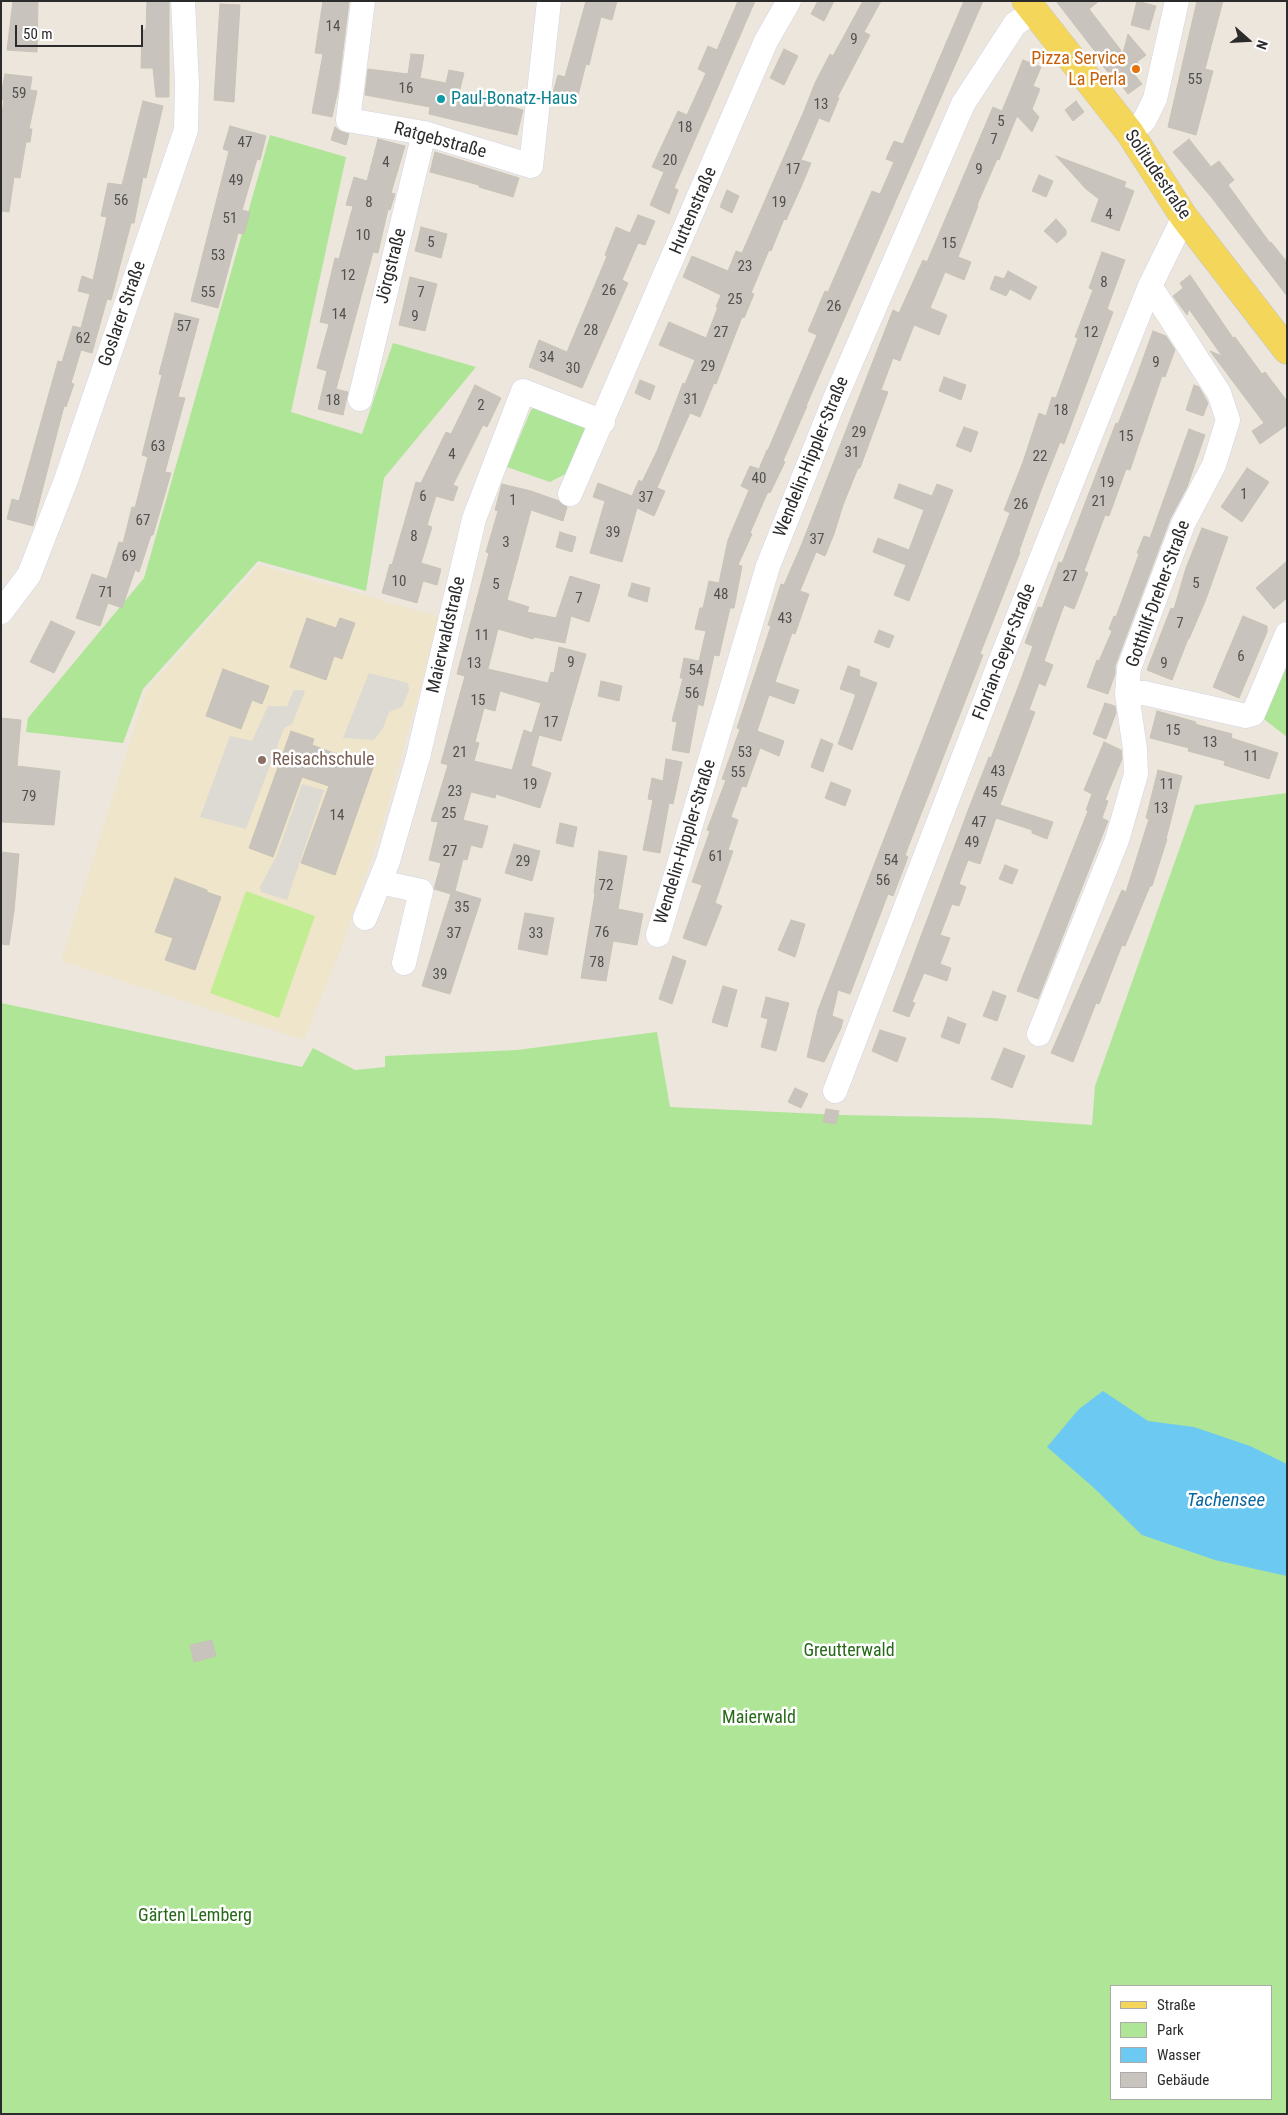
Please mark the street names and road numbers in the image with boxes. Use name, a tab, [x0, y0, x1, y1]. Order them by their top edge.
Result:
street label: Ratgebstraße	[391, 118, 489, 164]
street label: Solitudestraße	[1119, 126, 1195, 224]
street label: Huttenstraße	[666, 164, 722, 258]
street label: Jörgstraße	[372, 226, 412, 306]
street label: Goslarer Straße	[95, 258, 151, 370]
street label: Wendelin-Hippler-Straße	[770, 374, 854, 540]
street label: Gotthilf-Dreher-Straße	[1122, 518, 1196, 670]
street label: Maierwaldstraße	[423, 575, 471, 695]
street label: Florian-Geyer-Straße	[969, 581, 1041, 723]
street label: Wendelin-Hippler-Straße	[651, 757, 721, 927]

